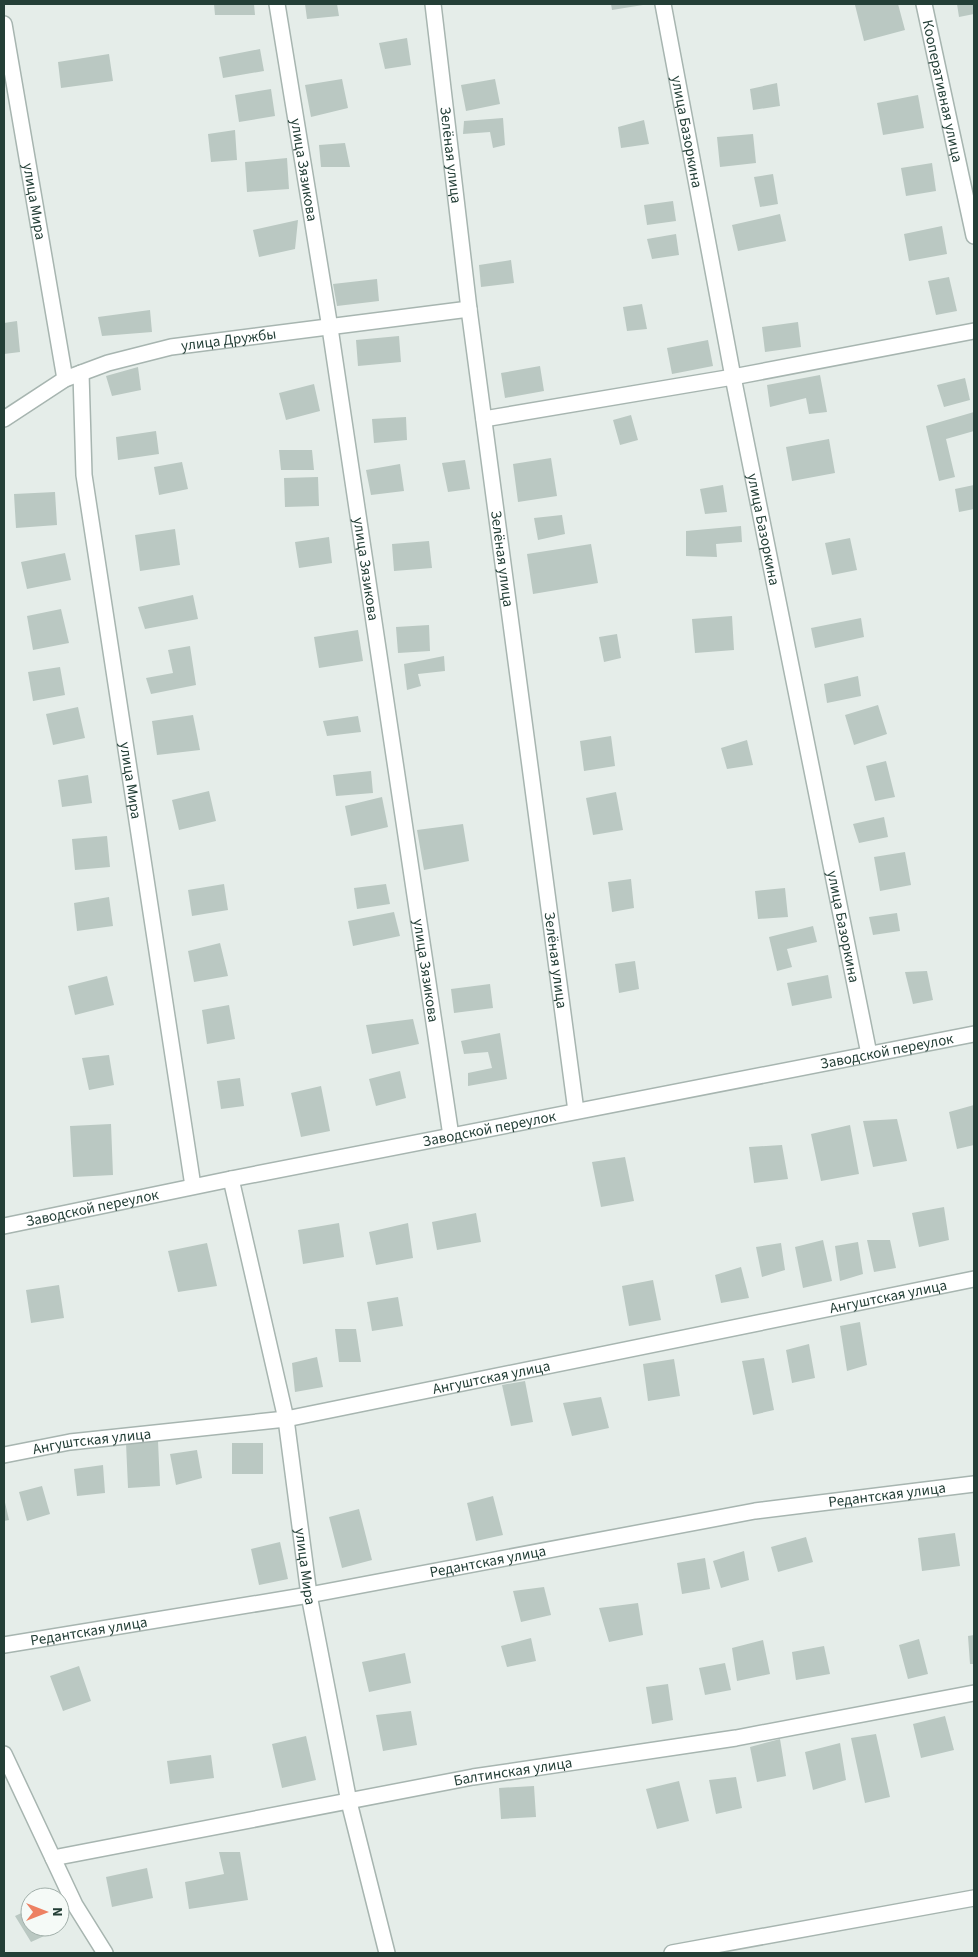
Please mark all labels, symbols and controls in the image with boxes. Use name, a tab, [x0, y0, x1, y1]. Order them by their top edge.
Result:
street label: Кооперативная улица	[917, 18, 968, 164]
street label: улица Базоркина	[666, 74, 707, 190]
street label: Зелёная улица	[434, 105, 466, 205]
street label: улица Зязикова	[285, 117, 322, 223]
street label: улица Мира	[17, 162, 51, 241]
street label: улица Дружбы	[180, 324, 278, 357]
street label: улица Базоркина	[742, 472, 785, 587]
street label: Зелёная улица	[485, 509, 519, 608]
street label: улица Зязикова	[348, 516, 384, 622]
street label: улица Мира	[114, 741, 147, 820]
street label: улица Базоркина	[821, 869, 864, 984]
street label: Зелёная улица	[539, 911, 572, 1010]
street label: улица Зязикова	[408, 918, 444, 1024]
street label: Заводской переулок	[818, 1028, 956, 1075]
street label: Заводской переулок	[421, 1106, 558, 1152]
street label: Заводской переулок	[24, 1184, 161, 1232]
street label: Ангуштская улица	[828, 1275, 949, 1319]
street label: Ангуштская улица	[431, 1356, 552, 1400]
street label: Ангуштская улица	[31, 1423, 152, 1460]
street label: Редантская улица	[827, 1478, 947, 1513]
street label: улица Мира	[289, 1527, 321, 1607]
street label: Редантская улица	[428, 1541, 548, 1583]
street label: Редантская улица	[29, 1612, 149, 1651]
street label: Балтинская улица	[452, 1752, 574, 1792]
north arrow	[20, 1887, 70, 1937]
text: N	[47, 1907, 67, 1917]

